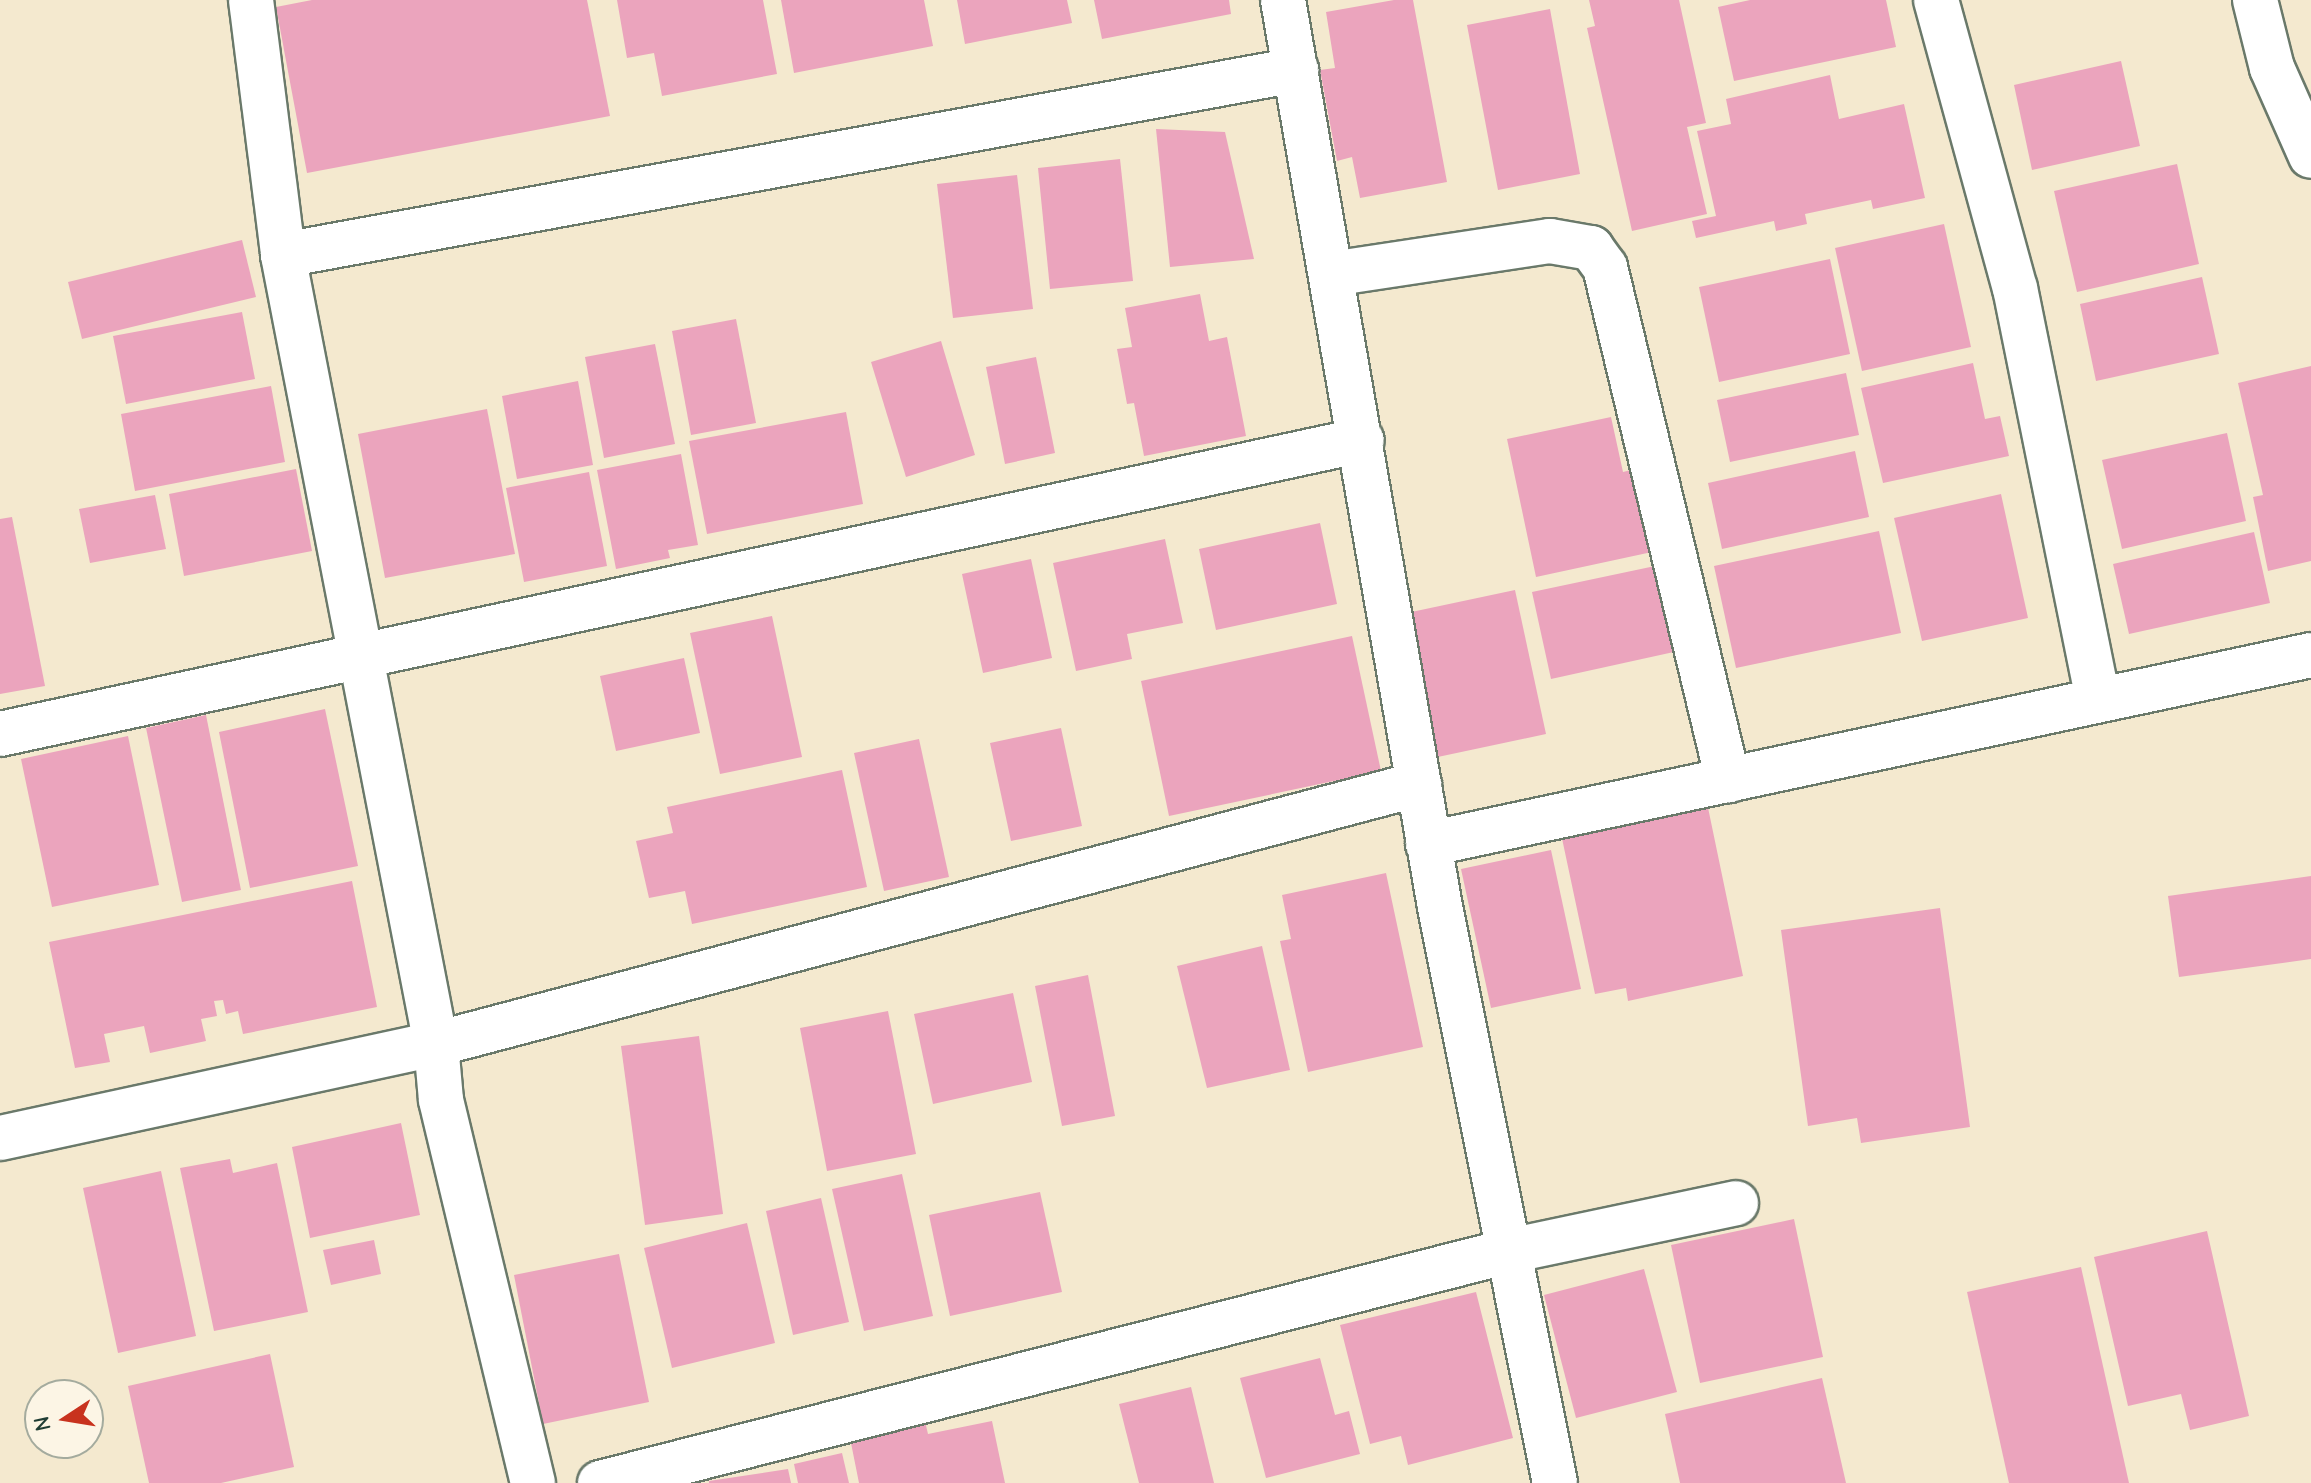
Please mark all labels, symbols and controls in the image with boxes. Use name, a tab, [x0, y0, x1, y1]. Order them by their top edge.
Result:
north arrow	[24, 1379, 104, 1459]
text: N	[28, 1414, 57, 1433]

